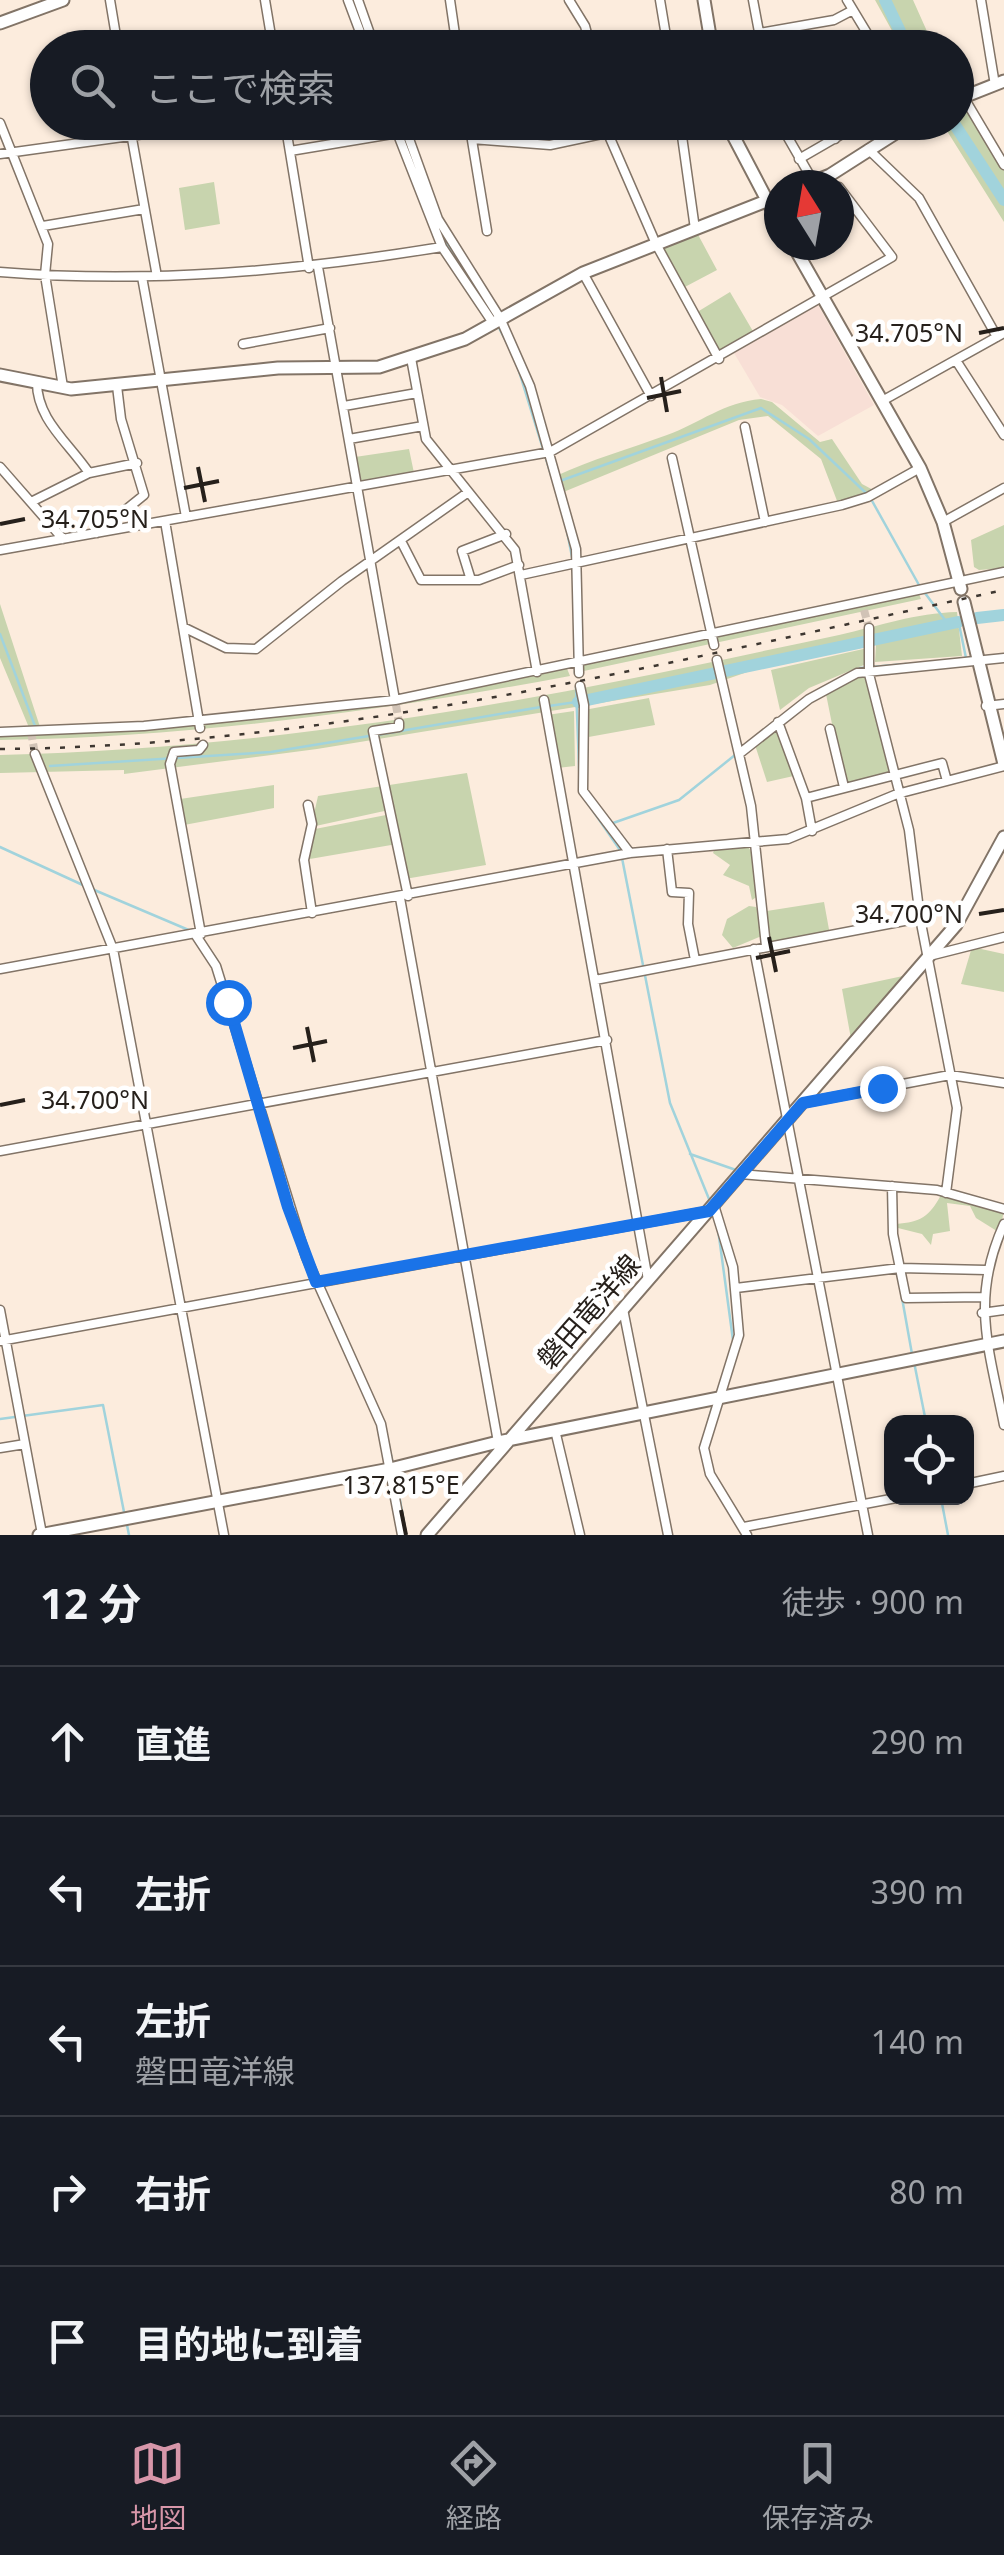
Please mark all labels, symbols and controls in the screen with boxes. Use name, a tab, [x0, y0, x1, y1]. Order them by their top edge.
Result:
search box	[30, 30, 974, 140]
icon: search	[65, 58, 120, 113]
text: ここで検索	[145, 61, 335, 113]
north arrow	[764, 170, 854, 260]
text: 34.705°N	[855, 315, 963, 349]
text: 34.705°N	[41, 501, 149, 535]
text: 34.700°N	[855, 896, 963, 930]
route start	[206, 980, 252, 1026]
route end	[860, 1066, 906, 1112]
text: 34.700°N	[41, 1082, 149, 1116]
street label: 磐田竜洋線	[528, 1246, 648, 1376]
map controls	[884, 1415, 974, 1505]
button: locate	[884, 1415, 974, 1505]
text: 137.815°E	[342, 1467, 460, 1501]
text: 12 分	[40, 1574, 141, 1631]
text: 徒歩 · 900 m	[782, 1580, 964, 1623]
icon: ahead	[40, 1714, 95, 1769]
text: 直進	[135, 1717, 211, 1769]
text: 290 m	[871, 1720, 964, 1763]
icon: left	[40, 1864, 95, 1919]
text: 左折	[135, 1867, 211, 1919]
text: 390 m	[871, 1870, 964, 1913]
text: 左折	[135, 1994, 211, 2046]
icon: left	[40, 2014, 95, 2069]
text: 140 m	[871, 2020, 964, 2063]
text: 磐田竜洋線	[135, 2049, 295, 2092]
icon: right	[40, 2164, 95, 2219]
text: 右折	[135, 2167, 211, 2219]
text: 80 m	[889, 2170, 964, 2213]
icon: arrive	[40, 2314, 95, 2369]
text: 目的地に到着	[135, 2317, 363, 2369]
tab: 地図	[130, 2436, 186, 2536]
tab: 経路	[446, 2436, 502, 2536]
tab: 保存済み	[762, 2436, 874, 2536]

